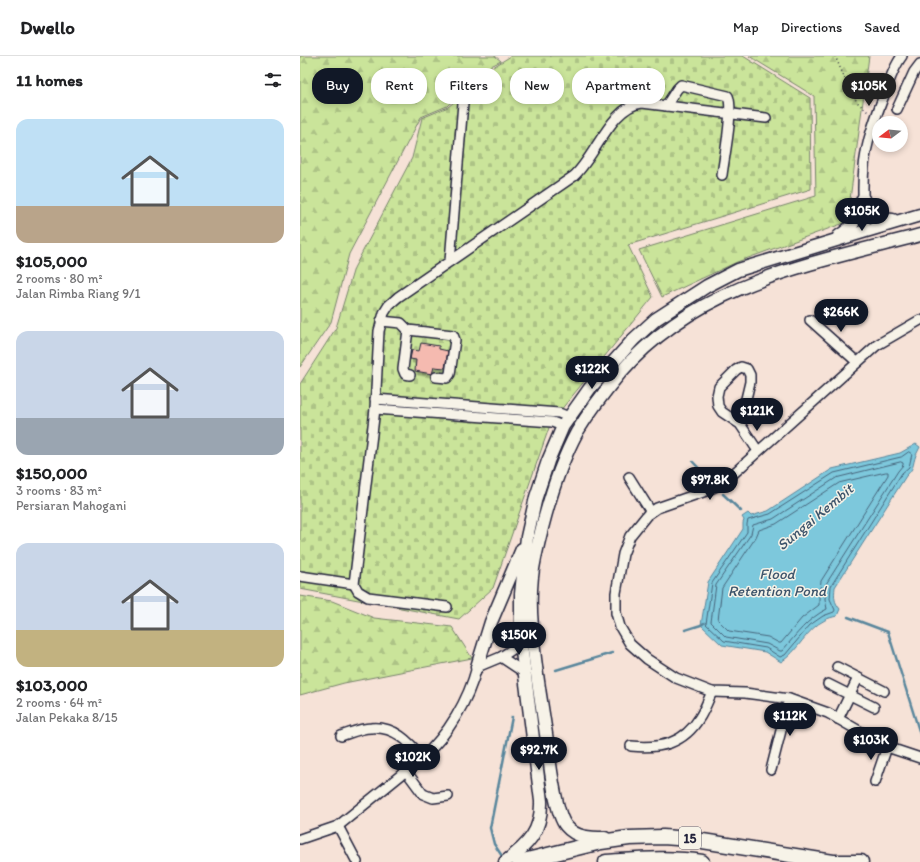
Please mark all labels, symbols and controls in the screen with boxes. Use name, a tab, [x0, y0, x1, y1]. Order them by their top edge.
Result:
text: Dwello	[20, 16, 75, 39]
text: Map	[733, 19, 759, 36]
text: Directions	[781, 19, 842, 36]
text: Saved	[864, 19, 900, 36]
chip: Buy	[312, 68, 363, 104]
chip: Rent	[371, 68, 427, 104]
chip: Filters	[435, 68, 502, 104]
chip: New	[510, 68, 564, 104]
chip: Apartment	[572, 68, 665, 104]
icon: filters	[262, 69, 284, 91]
text: 11 homes	[16, 70, 83, 90]
pin: $105K	[841, 73, 897, 107]
text: $105K	[851, 78, 887, 93]
north arrow	[872, 116, 908, 152]
map controls	[872, 116, 908, 152]
icon: home	[114, 145, 186, 217]
pin: $105K	[834, 198, 890, 232]
text: $105K	[844, 203, 880, 218]
text: $105,000	[16, 251, 87, 271]
text: 2 rooms · 80 m²	[16, 271, 103, 286]
text: Jalan Rimba Riang 9/1	[16, 286, 140, 301]
pin: $266K	[813, 299, 869, 333]
text: $266K	[823, 304, 859, 319]
pin: $122K	[564, 356, 620, 390]
icon: home	[114, 357, 186, 429]
text: $122K	[575, 361, 609, 376]
pin: $121K	[729, 398, 785, 432]
text: $121K	[740, 403, 774, 418]
text: $150,000	[16, 463, 87, 483]
pin: $97.8K	[677, 467, 743, 501]
text: $97.8K	[691, 472, 729, 487]
water label: Sungai Kembit	[773, 479, 858, 554]
text: 3 rooms · 83 m²	[16, 483, 102, 498]
text: Persiaran Mahogani	[16, 498, 126, 513]
water label: Flood Retention Pond	[728, 565, 828, 600]
icon: home	[114, 569, 186, 641]
pin: $150K	[491, 622, 547, 656]
text: $150K	[501, 627, 537, 642]
text: $103,000	[16, 675, 88, 695]
text: 2 rooms · 64 m²	[16, 695, 102, 710]
pin: $112K	[762, 703, 818, 737]
text: $112K	[773, 708, 807, 723]
text: Jalan Pekaka 8/15	[16, 710, 117, 725]
pin: $103K	[843, 727, 899, 761]
text: $103K	[853, 732, 889, 747]
pin: $92.7K	[506, 737, 572, 771]
text: $92.7K	[520, 742, 558, 757]
pin: $102K	[385, 744, 441, 778]
text: $102K	[395, 749, 431, 764]
road number: 15	[679, 827, 701, 849]

